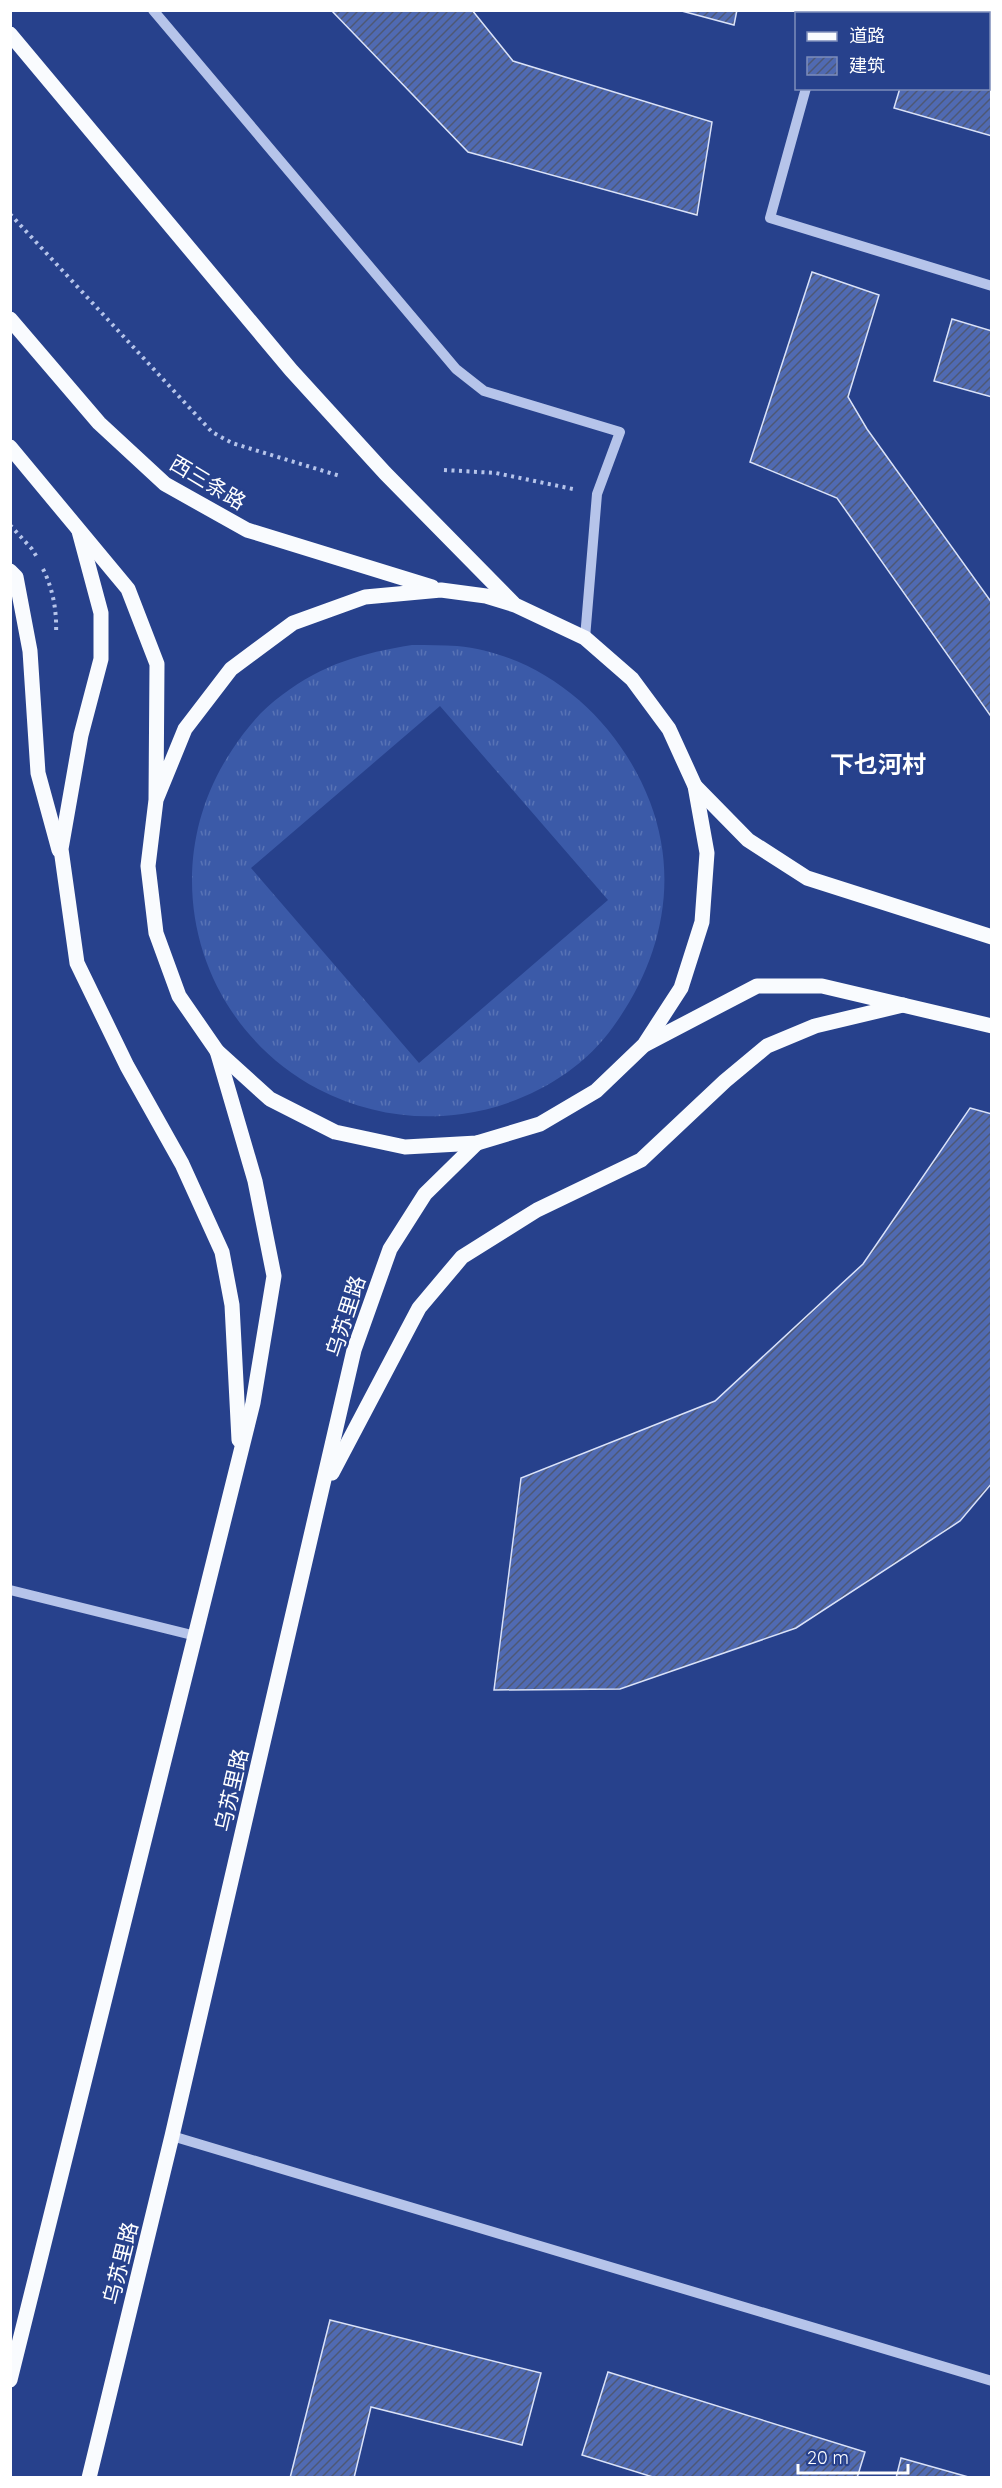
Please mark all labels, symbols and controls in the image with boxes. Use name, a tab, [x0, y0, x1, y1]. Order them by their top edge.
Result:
legend	[795, 12, 990, 90]
text: 道路	[849, 24, 885, 47]
text: 建筑	[849, 54, 885, 77]
street label: 西三条路	[165, 449, 251, 515]
district label: 下乜河村	[830, 749, 926, 779]
street label: 乌苏里路	[320, 1272, 370, 1360]
street label: 乌苏里路	[209, 1746, 253, 1834]
street label: 乌苏里路	[97, 2219, 143, 2307]
scale bar	[798, 2437, 908, 2475]
text: 20 m	[807, 2446, 849, 2469]

